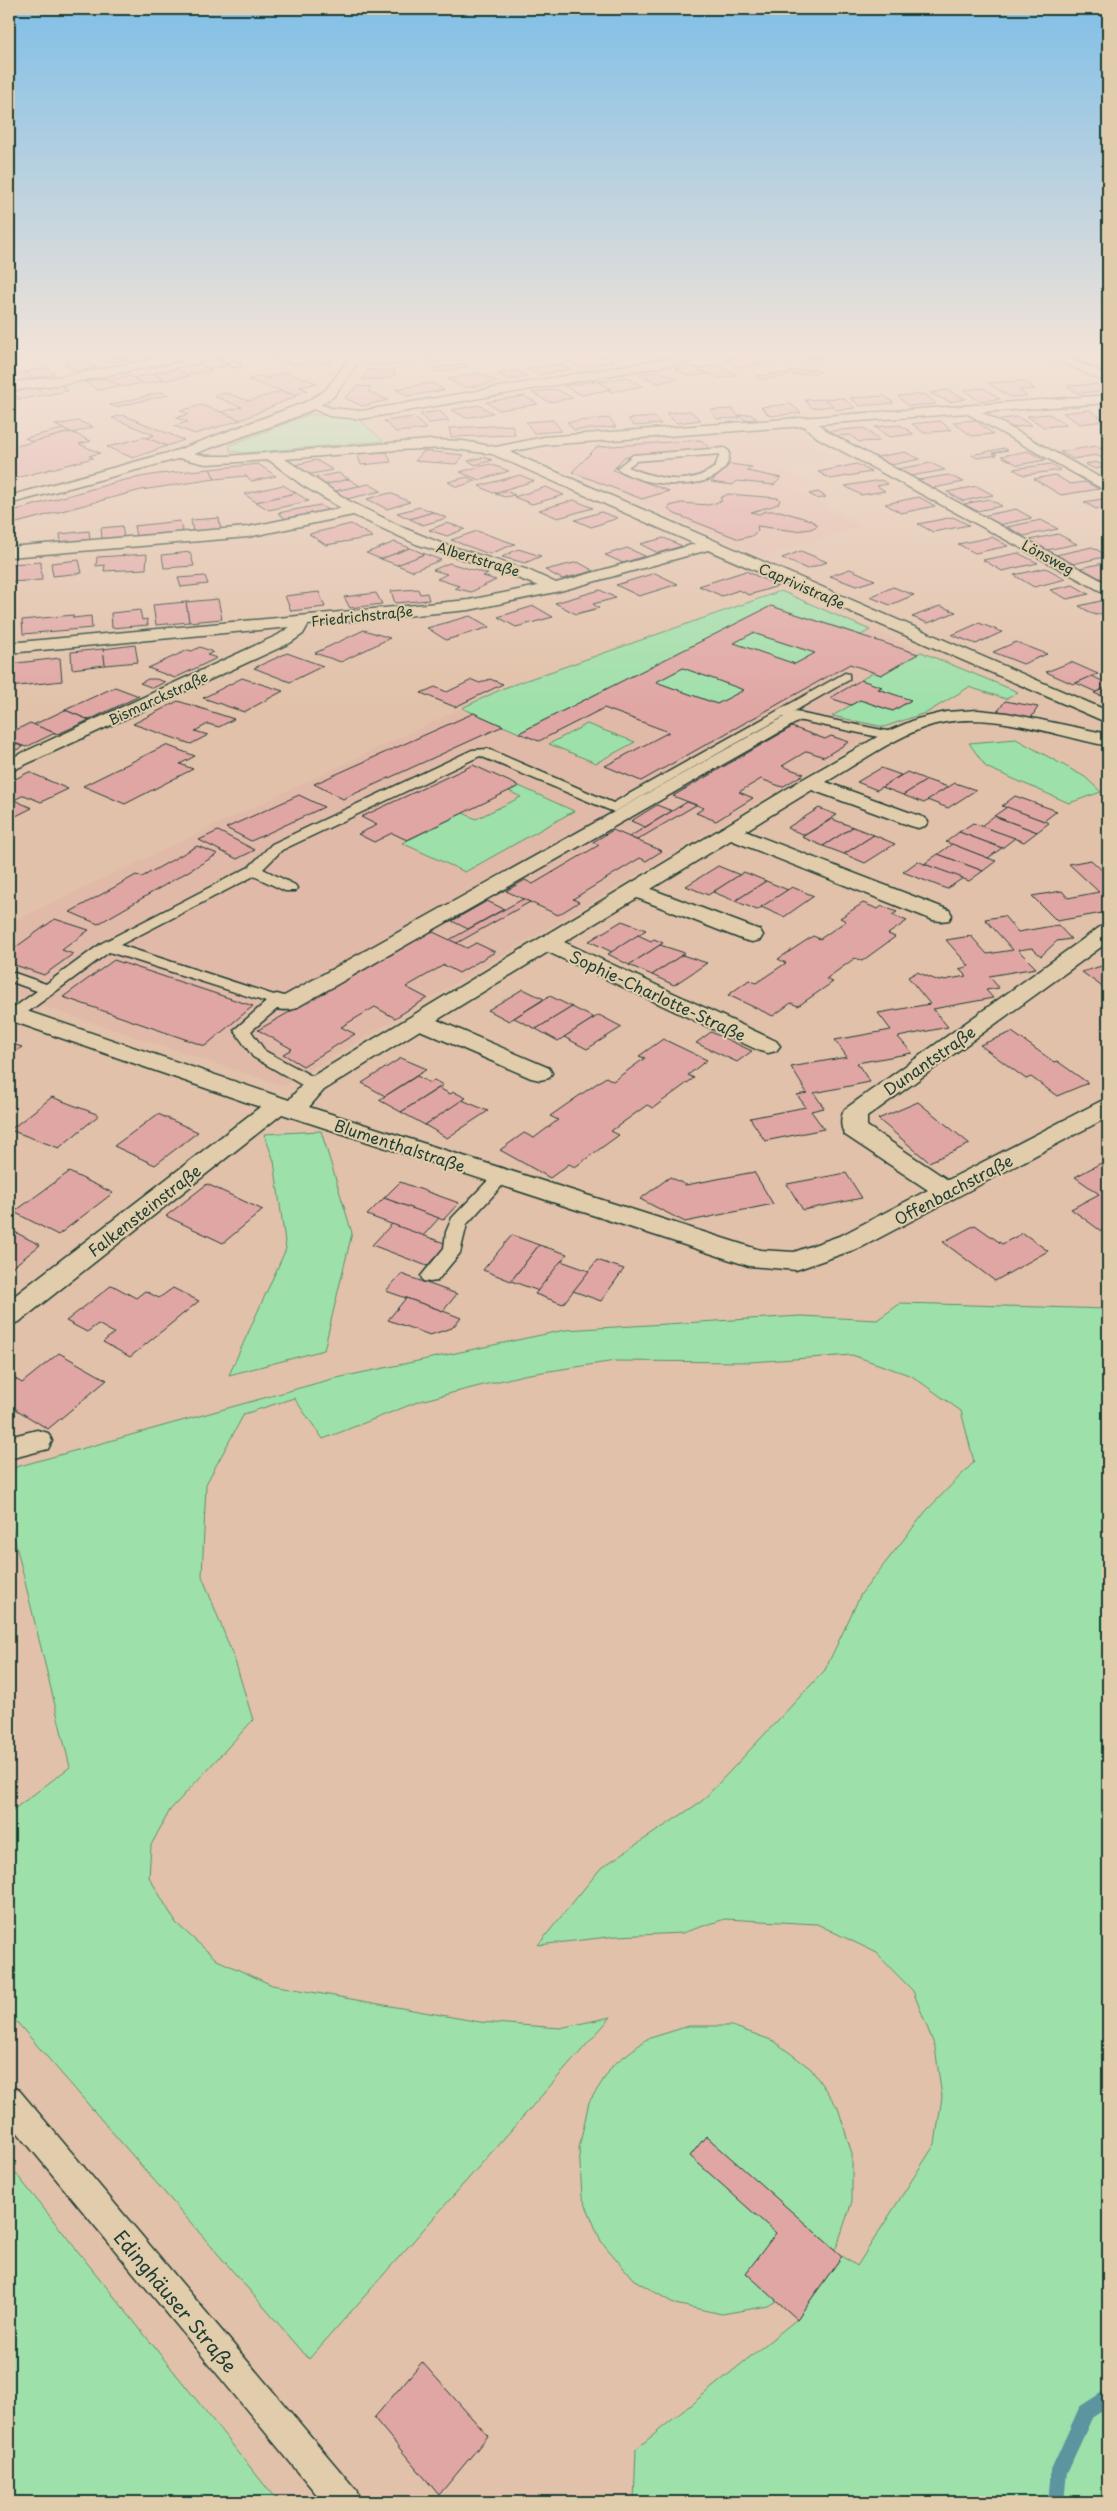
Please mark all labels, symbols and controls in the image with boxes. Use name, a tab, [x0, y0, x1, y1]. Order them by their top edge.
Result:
street label: Lönsweg	[1018, 534, 1078, 580]
street label: Albertstraße	[434, 536, 522, 582]
street label: Caprivistraße	[756, 558, 848, 614]
street label: Friedrichstraße	[310, 600, 414, 632]
street label: Bismarckstraße	[105, 666, 211, 730]
street label: Sophie-Charlotte-Straße	[566, 944, 750, 1046]
street label: Dunantstraße	[878, 1019, 980, 1101]
street label: Blumenthalstraße	[331, 1113, 469, 1177]
street label: Offenbachstraße	[890, 1148, 1016, 1230]
street label: Falkensteinstraße	[82, 1158, 206, 1262]
street label: Edinghäuser Straße	[108, 2224, 244, 2378]

